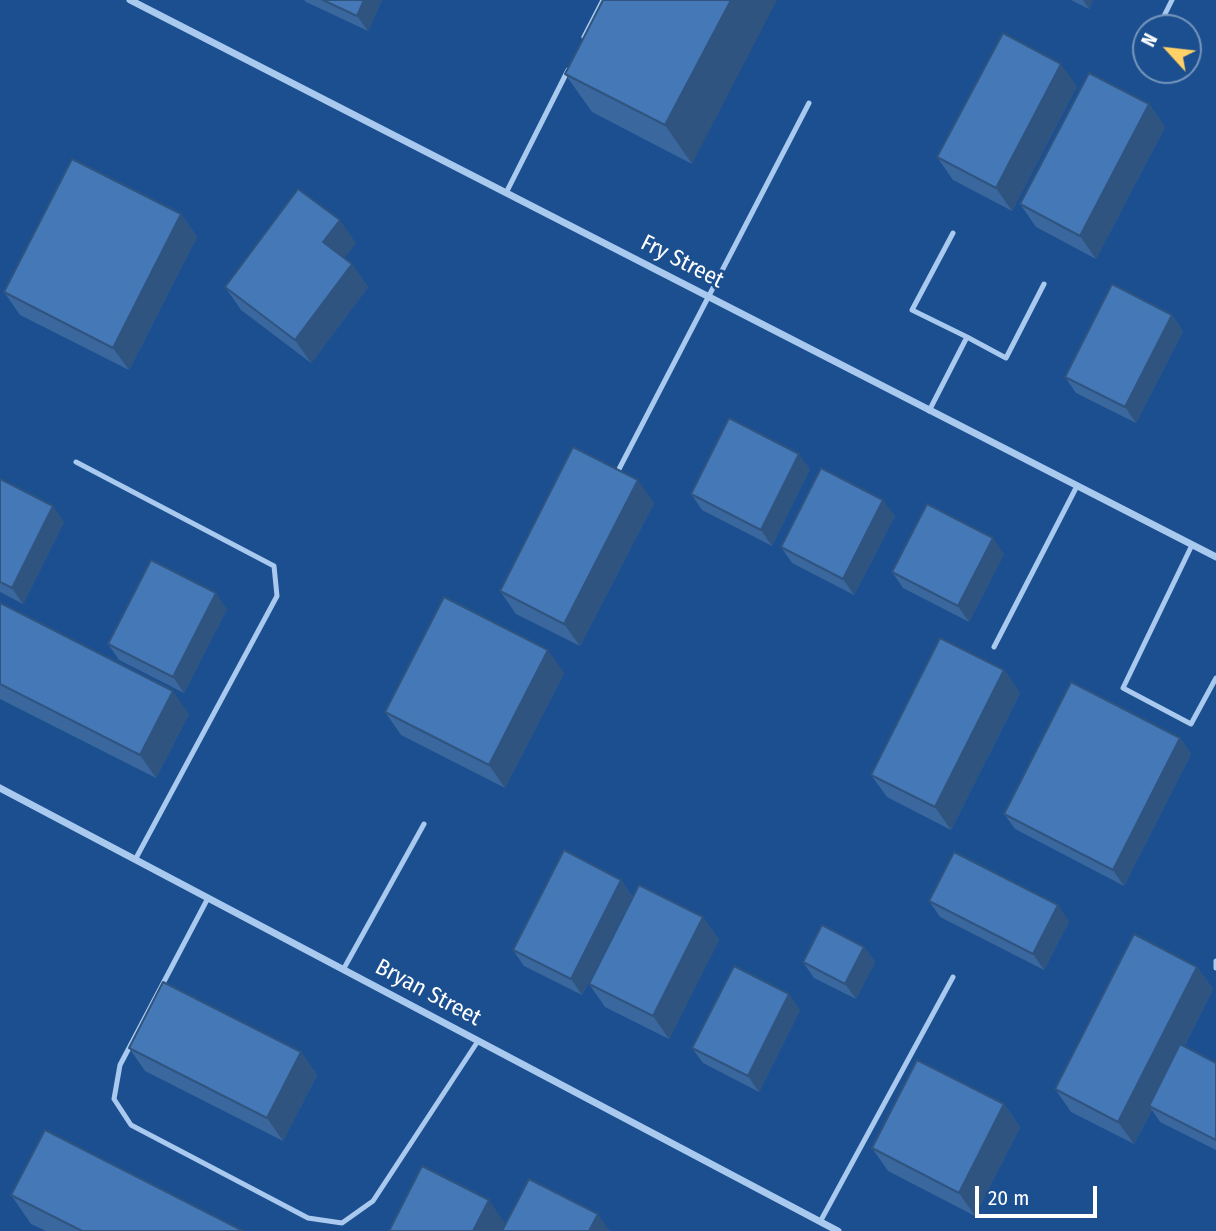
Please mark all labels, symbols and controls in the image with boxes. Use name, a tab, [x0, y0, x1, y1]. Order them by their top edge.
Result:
north arrow	[1132, 14, 1202, 84]
text: N	[1137, 30, 1162, 50]
street label: Fry Street	[636, 229, 728, 295]
street label: Bryan Street	[370, 954, 486, 1032]
scale bar	[978, 1172, 1100, 1216]
text: 20 m	[988, 1185, 1029, 1211]

